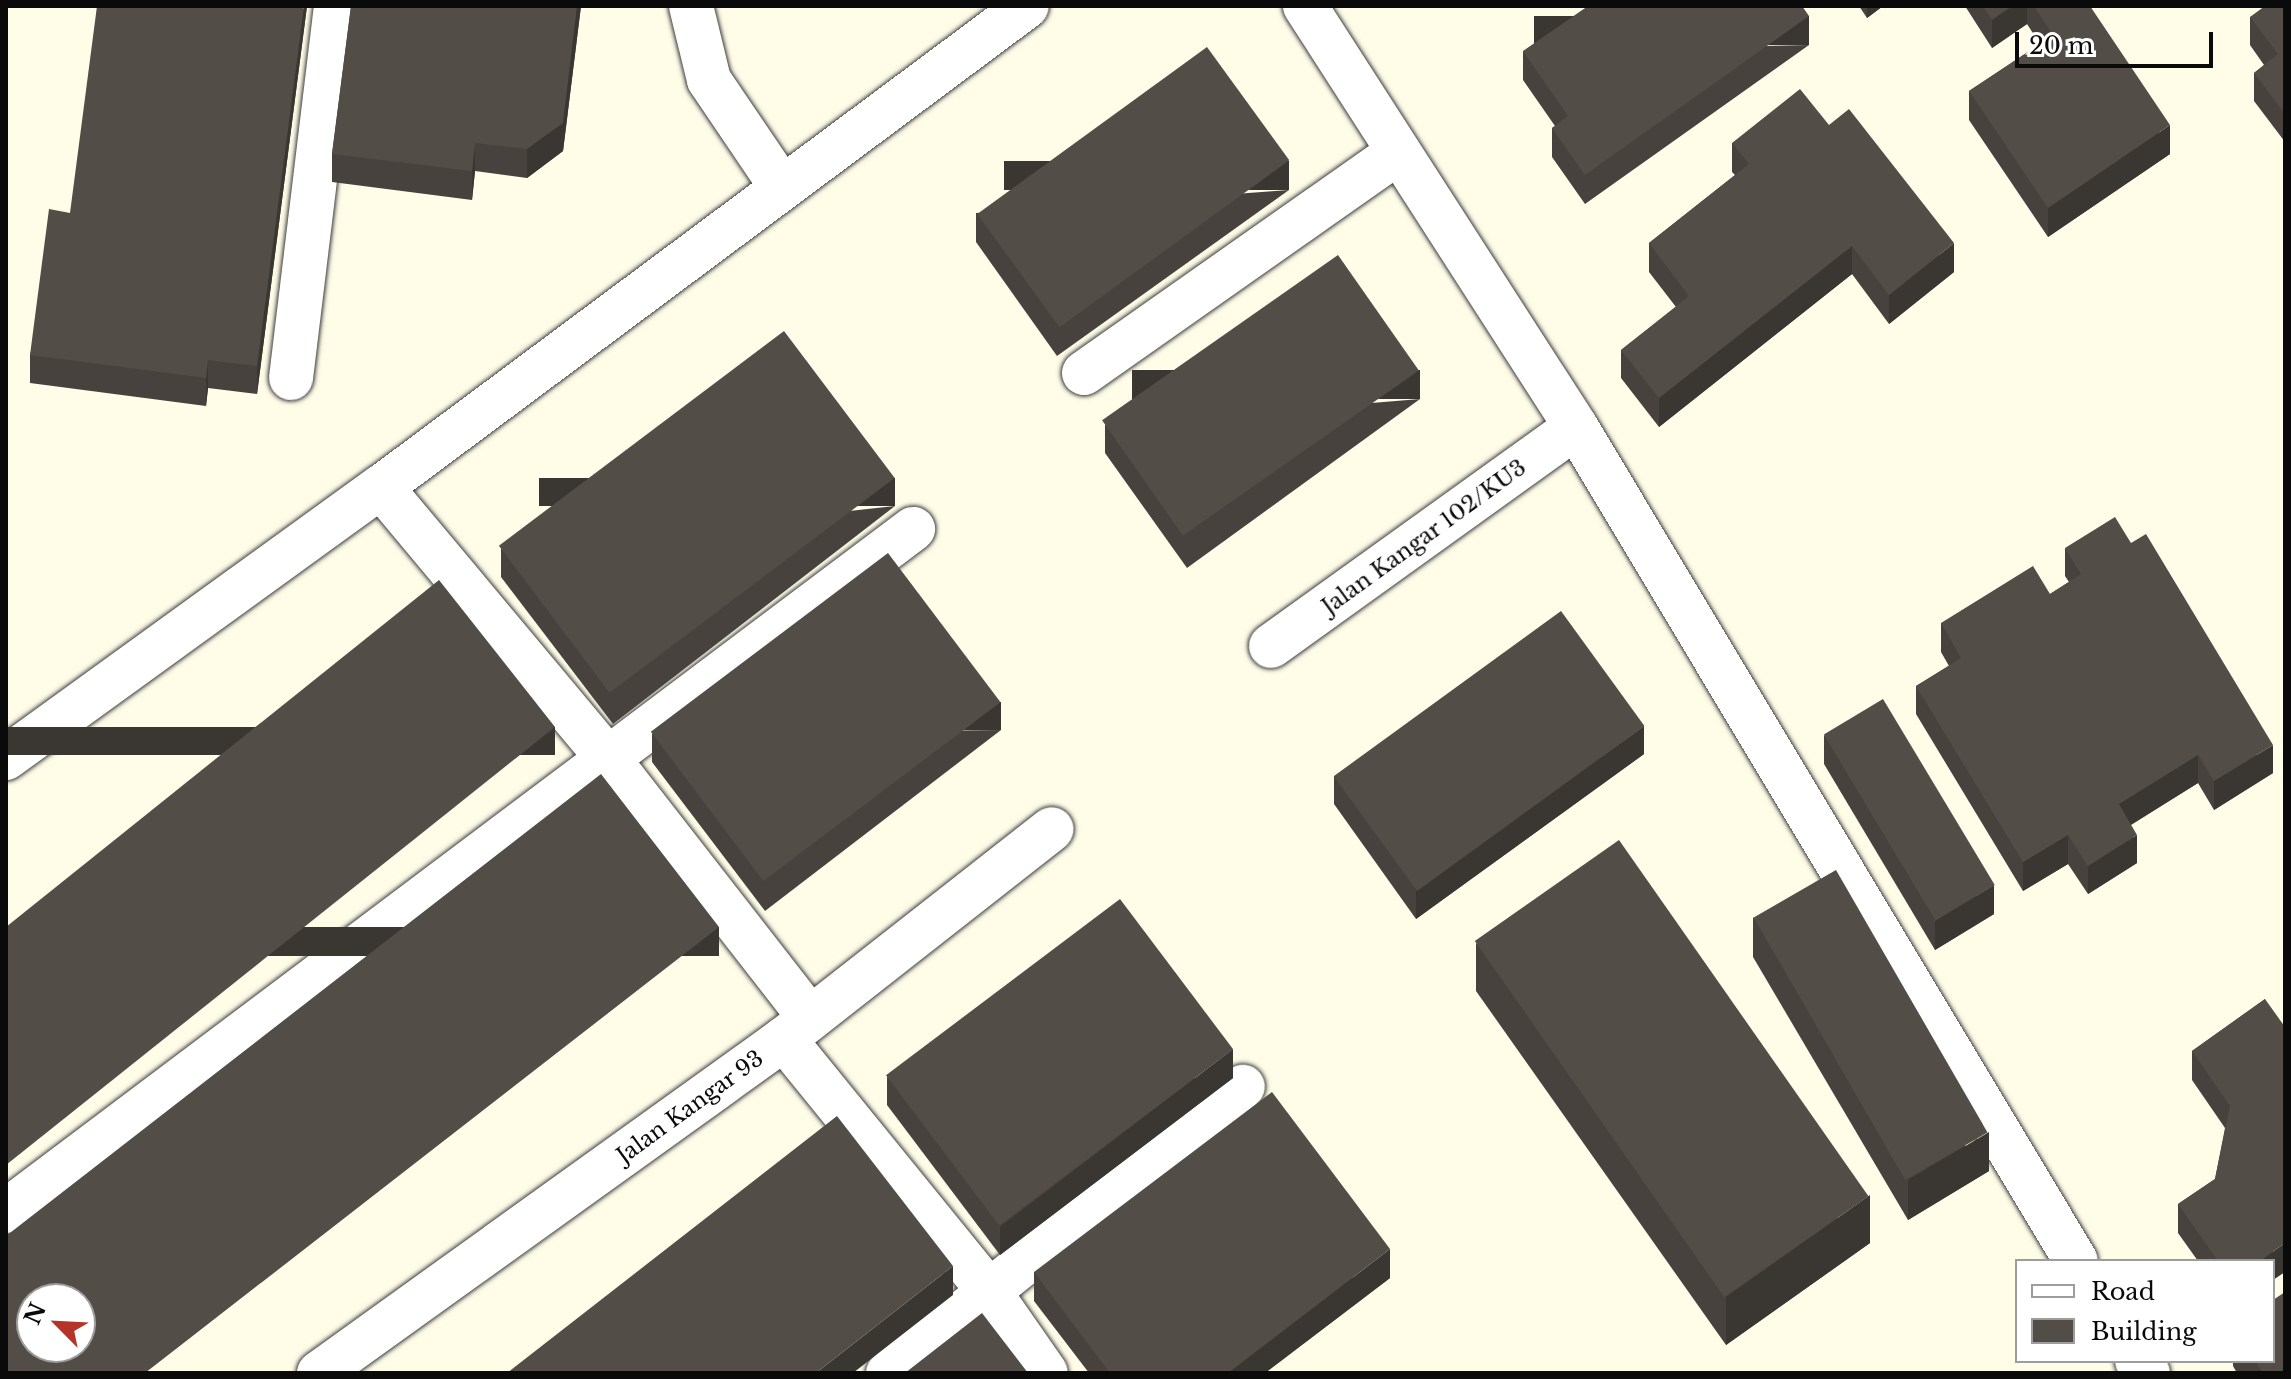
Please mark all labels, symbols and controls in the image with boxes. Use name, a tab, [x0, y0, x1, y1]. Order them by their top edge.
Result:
scale bar	[2019, 16, 2217, 66]
text: 20 m	[2029, 31, 2094, 60]
street label: Jalan Kangar 102/KU3	[1317, 454, 1531, 620]
street label: Jalan Kangar 93	[611, 1045, 769, 1169]
legend	[2015, 1259, 2275, 1363]
text: Road	[2091, 1277, 2155, 1306]
north arrow	[16, 1283, 96, 1363]
text: N	[19, 1299, 52, 1329]
text: Building	[2091, 1317, 2197, 1346]

